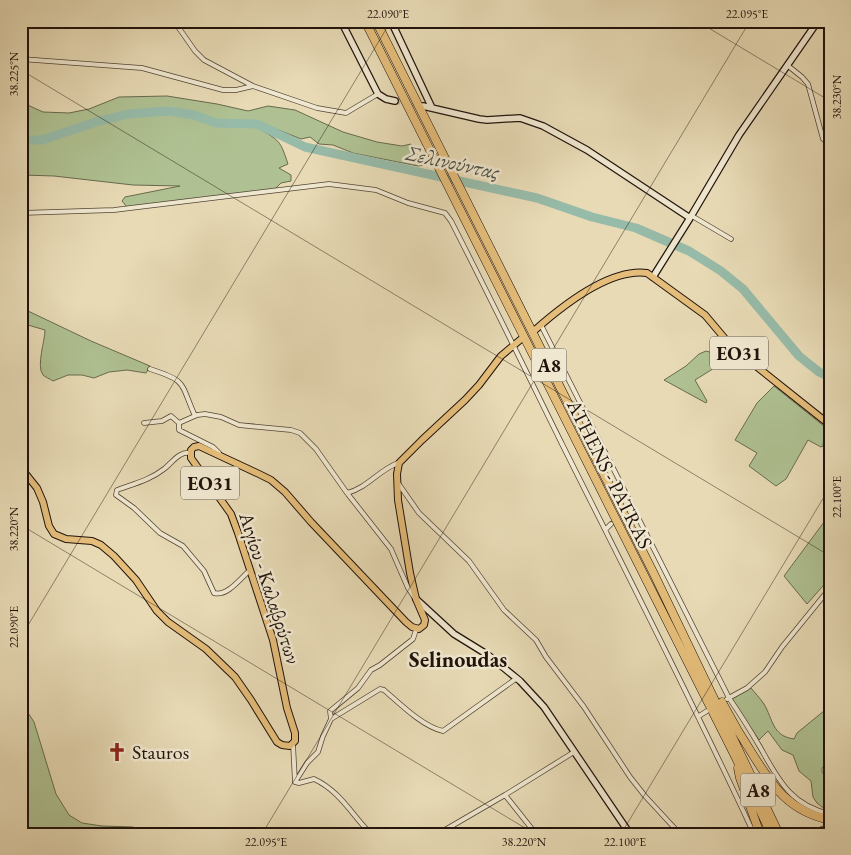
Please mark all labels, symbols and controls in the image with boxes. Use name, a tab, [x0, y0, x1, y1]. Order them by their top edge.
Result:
text: 22.090°E	[367, 6, 409, 22]
text: 22.095°E	[726, 6, 768, 22]
text: 38.225°N	[6, 51, 22, 96]
text: 38.230°N	[829, 74, 845, 119]
water label: Σελινούντας	[403, 139, 503, 185]
road number: ΕΟ31	[710, 336, 768, 369]
road number: Α8	[532, 348, 566, 382]
street label: ATHENS - PATRAS	[561, 394, 659, 553]
road number: ΕΟ31	[181, 466, 239, 499]
text: 22.100°E	[829, 476, 845, 518]
text: 38.220°N	[6, 506, 22, 551]
street label: Αιγίου - Καλαβρύτων	[233, 508, 307, 667]
text: 22.090°E	[6, 606, 22, 648]
district label: Selinoudas	[409, 645, 507, 674]
place label: Stauros	[132, 739, 189, 765]
church icon: Stauros	[106, 741, 128, 763]
road number: Α8	[740, 774, 776, 806]
text: 22.095°E	[245, 834, 287, 850]
text: 38.220°N	[502, 834, 547, 850]
text: 22.100°E	[604, 834, 646, 850]

